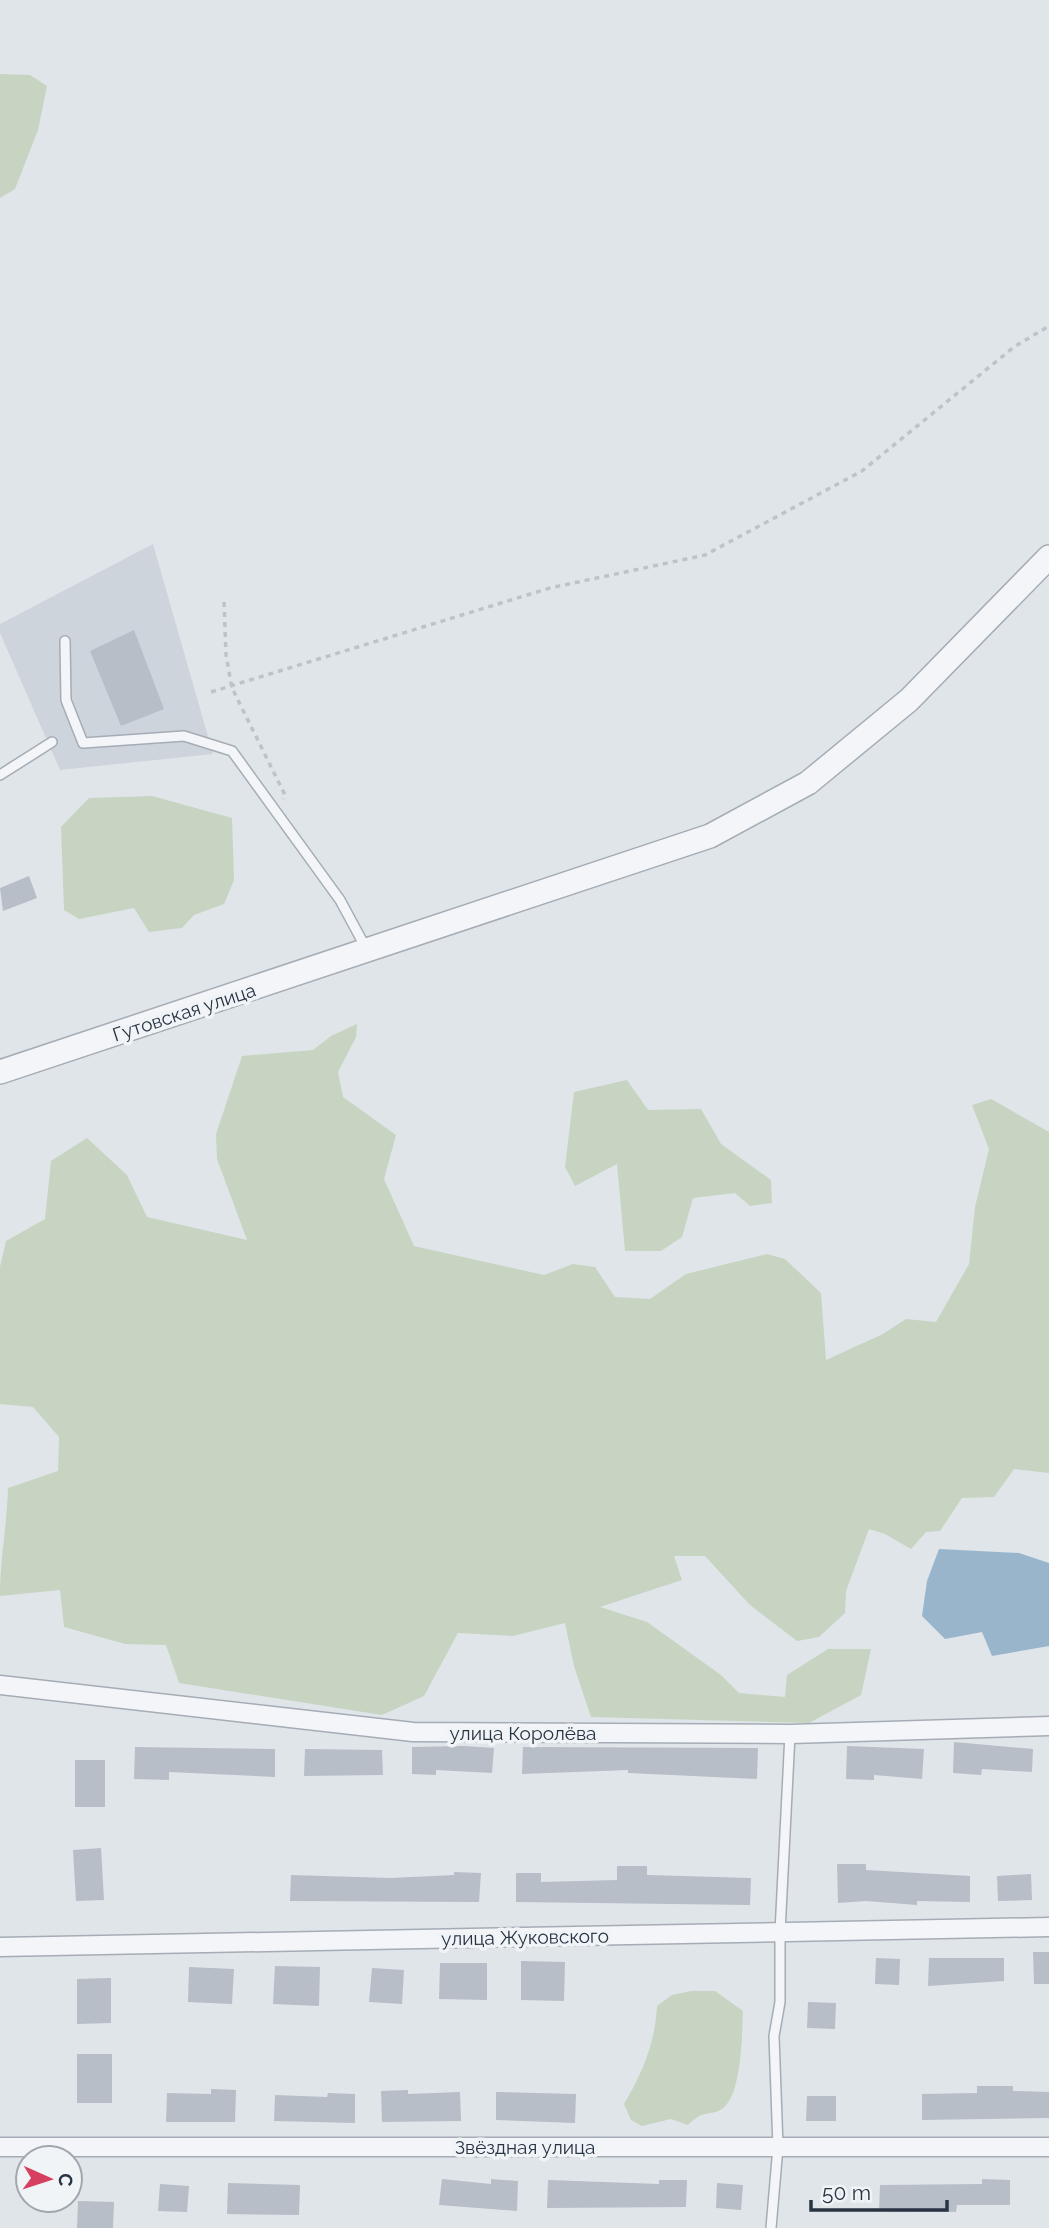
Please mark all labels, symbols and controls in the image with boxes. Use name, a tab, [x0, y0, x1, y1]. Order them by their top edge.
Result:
street label: Гутовская улица	[110, 978, 258, 1046]
street label: улица Королёва	[450, 1722, 596, 1744]
street label: улица Жуковского	[441, 1925, 609, 1949]
street label: Звёздная улица	[455, 2136, 595, 2158]
north arrow	[14, 2144, 84, 2214]
scale bar	[811, 2168, 948, 2212]
text: С	[55, 2173, 77, 2187]
text: 50 m	[822, 2180, 871, 2205]

